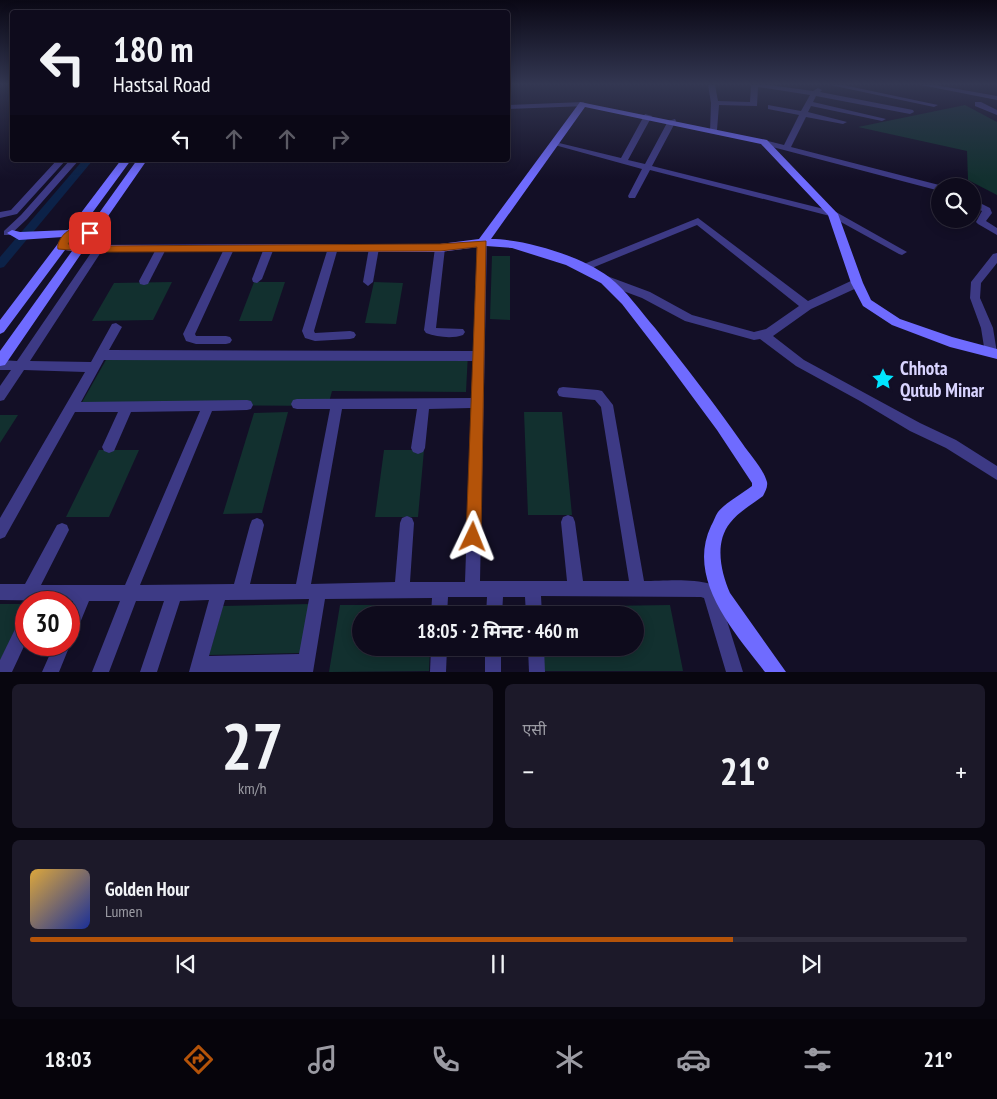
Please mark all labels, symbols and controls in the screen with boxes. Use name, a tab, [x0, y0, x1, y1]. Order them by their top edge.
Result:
text: 180 m	[113, 26, 194, 72]
icon: left	[30, 30, 95, 95]
text: Hastsal Road	[113, 70, 211, 98]
icon: left	[167, 125, 195, 153]
icon: ahead	[220, 125, 248, 153]
icon: ahead	[273, 125, 301, 153]
icon: right	[326, 125, 354, 153]
map controls	[931, 178, 981, 228]
button: search	[931, 178, 981, 228]
pin	[69, 212, 111, 254]
icon: arrive	[76, 219, 104, 247]
place label: Chhota Qutub Minar	[900, 356, 985, 402]
place icon: Chhota Qutub Minar	[870, 366, 896, 392]
position arrow	[446, 510, 498, 562]
speed limit sign: 30	[15, 591, 80, 656]
text: 18:05 · 2 मिनट · 460 m	[417, 619, 579, 643]
text: 27	[221, 703, 283, 787]
text: एसी	[523, 719, 546, 739]
text: 21°	[720, 746, 770, 795]
text: −	[523, 753, 534, 790]
text: +	[955, 753, 967, 790]
text: km/h	[238, 778, 266, 798]
text: Golden Hour	[105, 877, 189, 901]
text: Lumen	[105, 901, 142, 921]
icon: previous	[172, 950, 200, 978]
icon: pause	[484, 950, 512, 978]
icon: next	[797, 950, 825, 978]
icon: directions	[181, 1042, 216, 1077]
icon: music	[305, 1042, 340, 1077]
icon: phone	[428, 1042, 463, 1077]
icon: climate	[552, 1042, 587, 1077]
icon: car	[676, 1042, 711, 1077]
icon: filters	[800, 1042, 835, 1077]
text: 18:03	[44, 1045, 92, 1073]
text: 21°	[923, 1045, 953, 1073]

